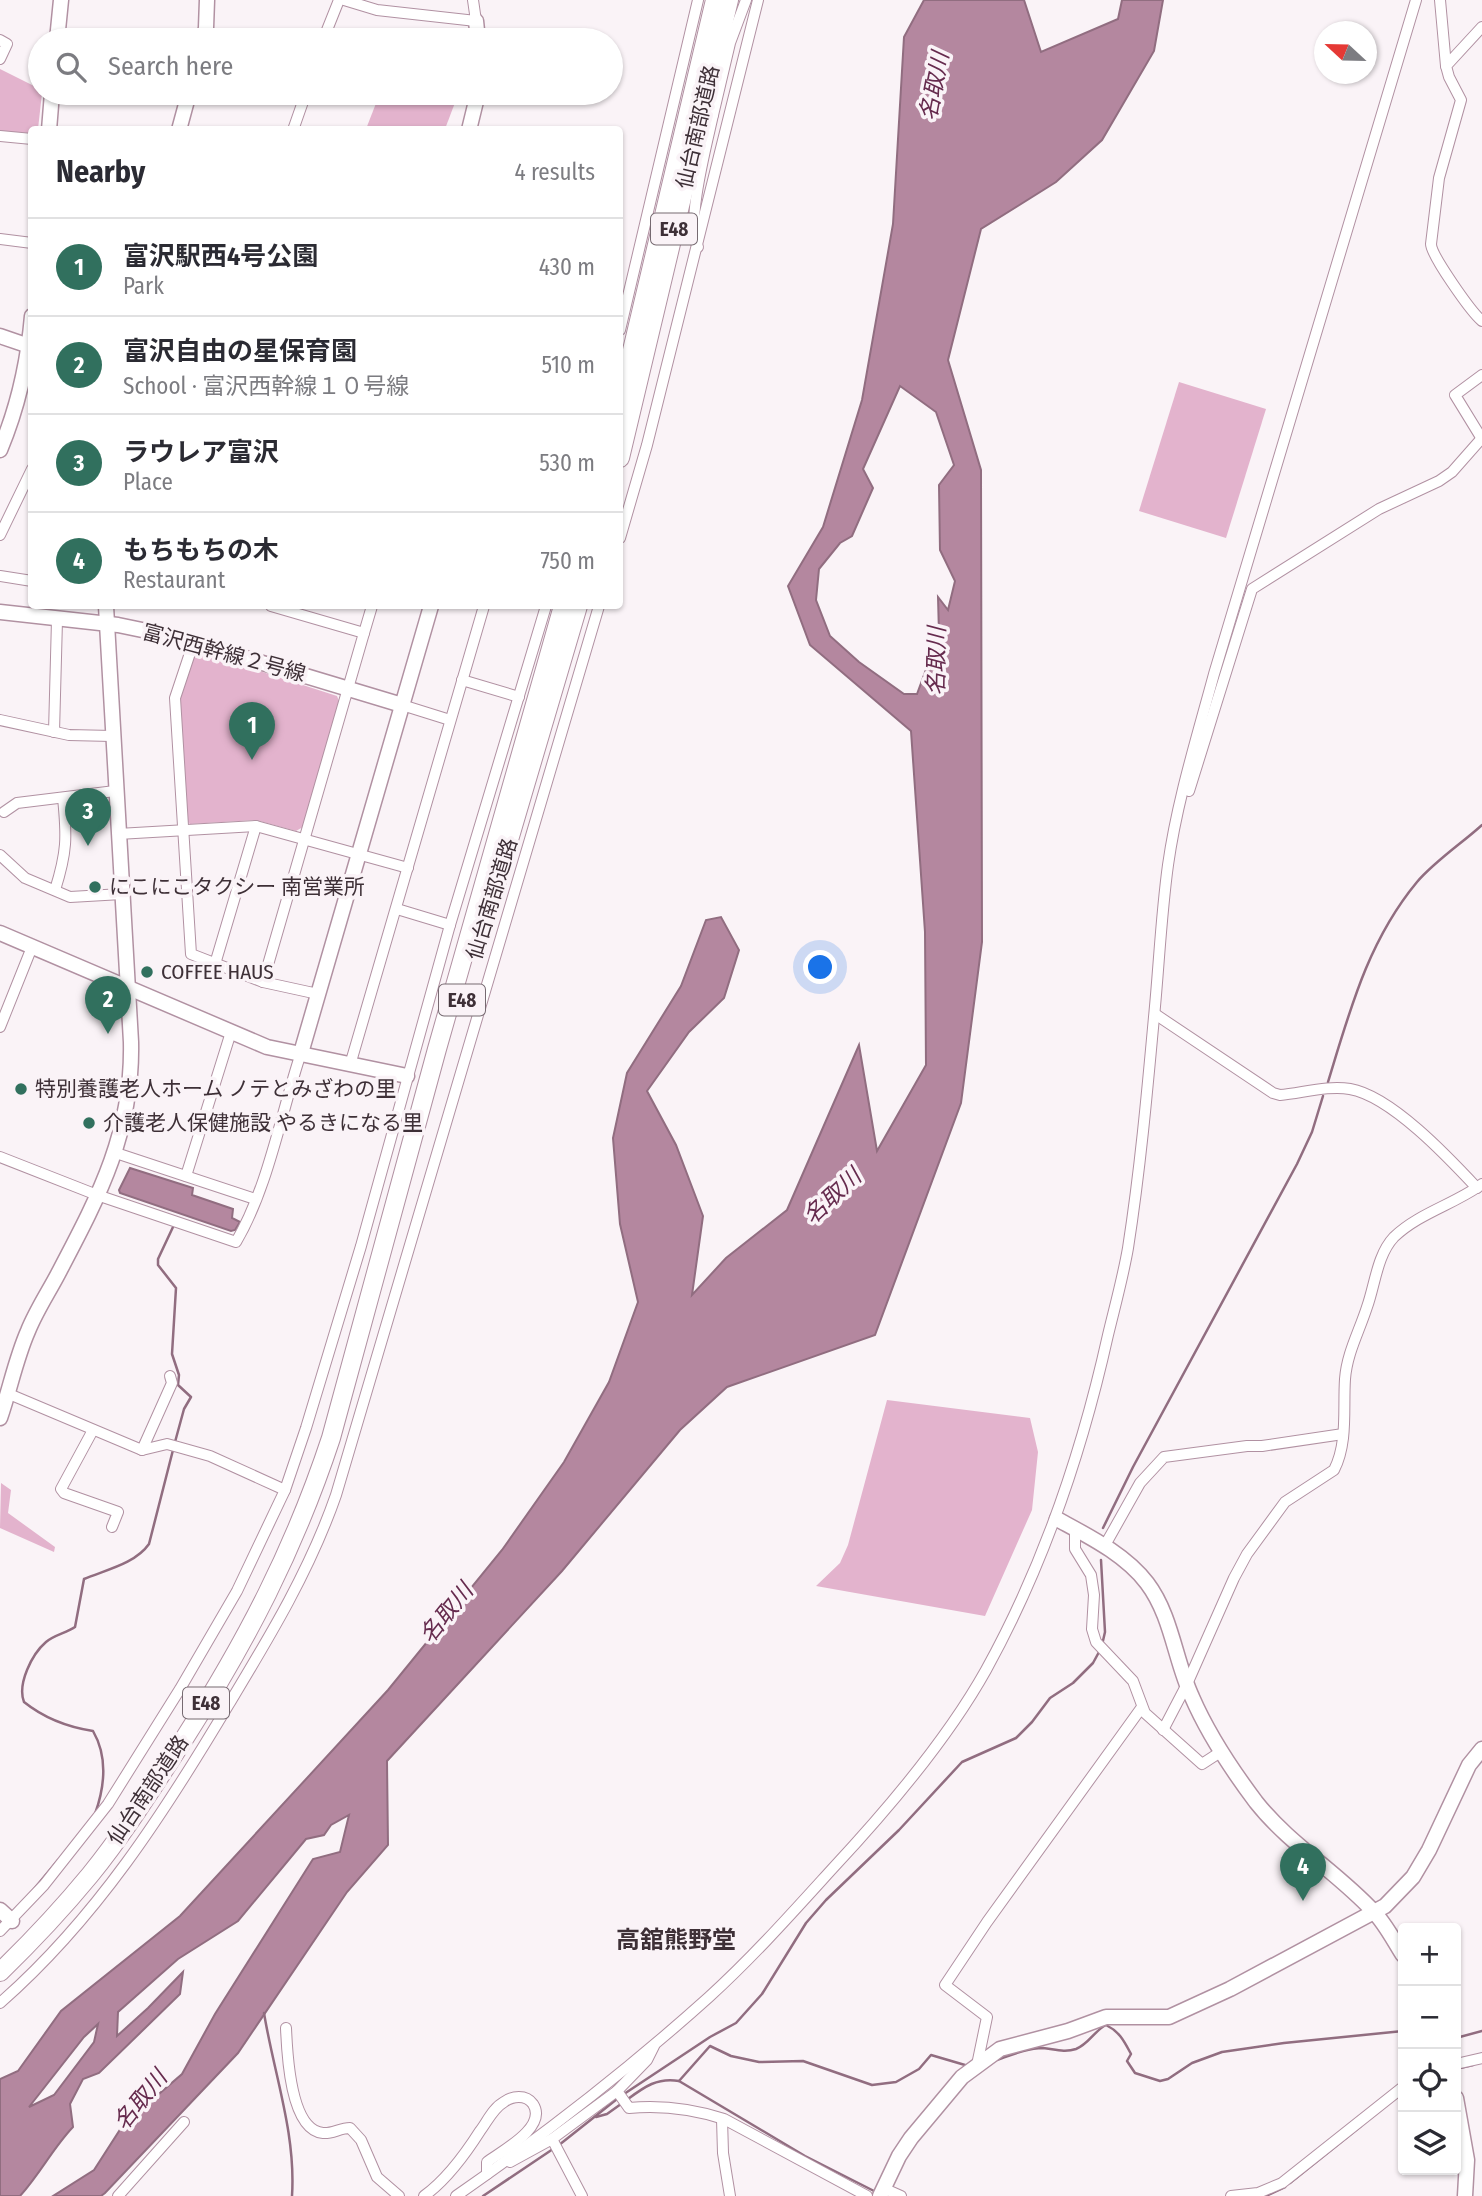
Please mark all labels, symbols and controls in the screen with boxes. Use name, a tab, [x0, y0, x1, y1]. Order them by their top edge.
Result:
north arrow	[1314, 21, 1377, 84]
search box	[28, 28, 623, 105]
water label: 名取川	[914, 47, 955, 123]
icon: search	[52, 48, 90, 86]
text: Search here	[108, 51, 233, 82]
street label: 仙台南部道路	[671, 63, 725, 191]
text: Nearby	[56, 154, 145, 190]
text: 4 results	[514, 158, 595, 186]
road number: E48	[651, 214, 697, 244]
text: 富沢駅西4号公園	[123, 241, 318, 272]
text: 1	[74, 253, 84, 281]
text: 430 m	[539, 253, 595, 281]
text: Park	[123, 272, 164, 300]
text: 富沢自由の星保育園	[123, 336, 357, 367]
text: 2	[74, 351, 84, 379]
text: 510 m	[542, 351, 595, 379]
text: School · 富沢西幹線１０号線	[123, 372, 409, 400]
text: ラウレア富沢	[123, 437, 279, 468]
text: 3	[74, 449, 84, 477]
text: 530 m	[539, 449, 595, 477]
text: Place	[123, 468, 173, 496]
text: もちもちの木	[123, 535, 279, 566]
text: 4	[73, 547, 85, 575]
text: 750 m	[540, 547, 595, 575]
text: Restaurant	[123, 566, 225, 594]
street label: 富沢西幹線２号線	[139, 619, 309, 687]
water label: 名取川	[921, 623, 951, 696]
pin: 1	[229, 702, 275, 760]
pin: 3	[65, 788, 111, 846]
street label: 仙台南部道路	[461, 835, 523, 963]
place label: にこにこタクシー 南営業所	[109, 874, 365, 900]
marker: にこにこタクシー 南営業所	[87, 879, 103, 895]
your location	[803, 950, 837, 984]
place label: COFFEE HAUS	[161, 959, 274, 985]
marker: COFFEE HAUS	[139, 964, 155, 980]
pin: 2	[85, 976, 131, 1034]
road number: E48	[439, 984, 485, 1016]
place label: 特別養護老人ホーム ノテとみざわの里	[35, 1076, 396, 1102]
marker: 特別養護老人ホーム ノテとみざわの里	[13, 1081, 29, 1097]
place label: 介護老人保健施設 やるきになる里	[103, 1110, 423, 1136]
marker: 介護老人保健施設 やるきになる里	[81, 1115, 97, 1131]
water label: 名取川	[797, 1160, 869, 1230]
water label: 名取川	[413, 1575, 480, 1649]
road number: E48	[183, 1688, 229, 1718]
street label: 仙台南部道路	[102, 1731, 194, 1849]
pin: 4	[1280, 1843, 1326, 1901]
map controls	[1398, 1923, 1461, 2175]
button: +	[1398, 1923, 1461, 1986]
district label: 高舘熊野堂	[616, 1926, 736, 1954]
button: −	[1398, 1986, 1461, 2049]
button: locate	[1398, 2049, 1461, 2112]
water label: 名取川	[107, 2062, 174, 2136]
button: layers	[1398, 2112, 1461, 2175]

